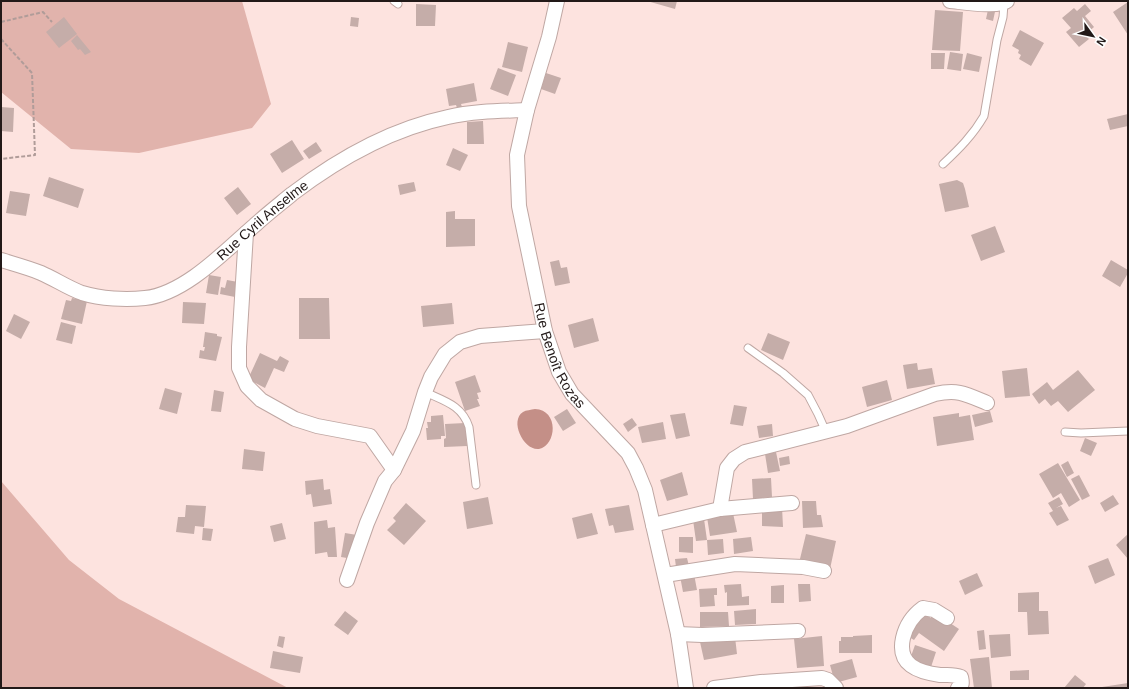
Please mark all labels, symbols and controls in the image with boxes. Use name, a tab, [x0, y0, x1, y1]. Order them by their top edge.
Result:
north arrow	[1073, 16, 1113, 56]
text: N	[1094, 35, 1109, 48]
street label: Rue Cyril Anselme	[213, 177, 311, 264]
street label: Rue Benoît Rozas	[531, 301, 589, 411]

